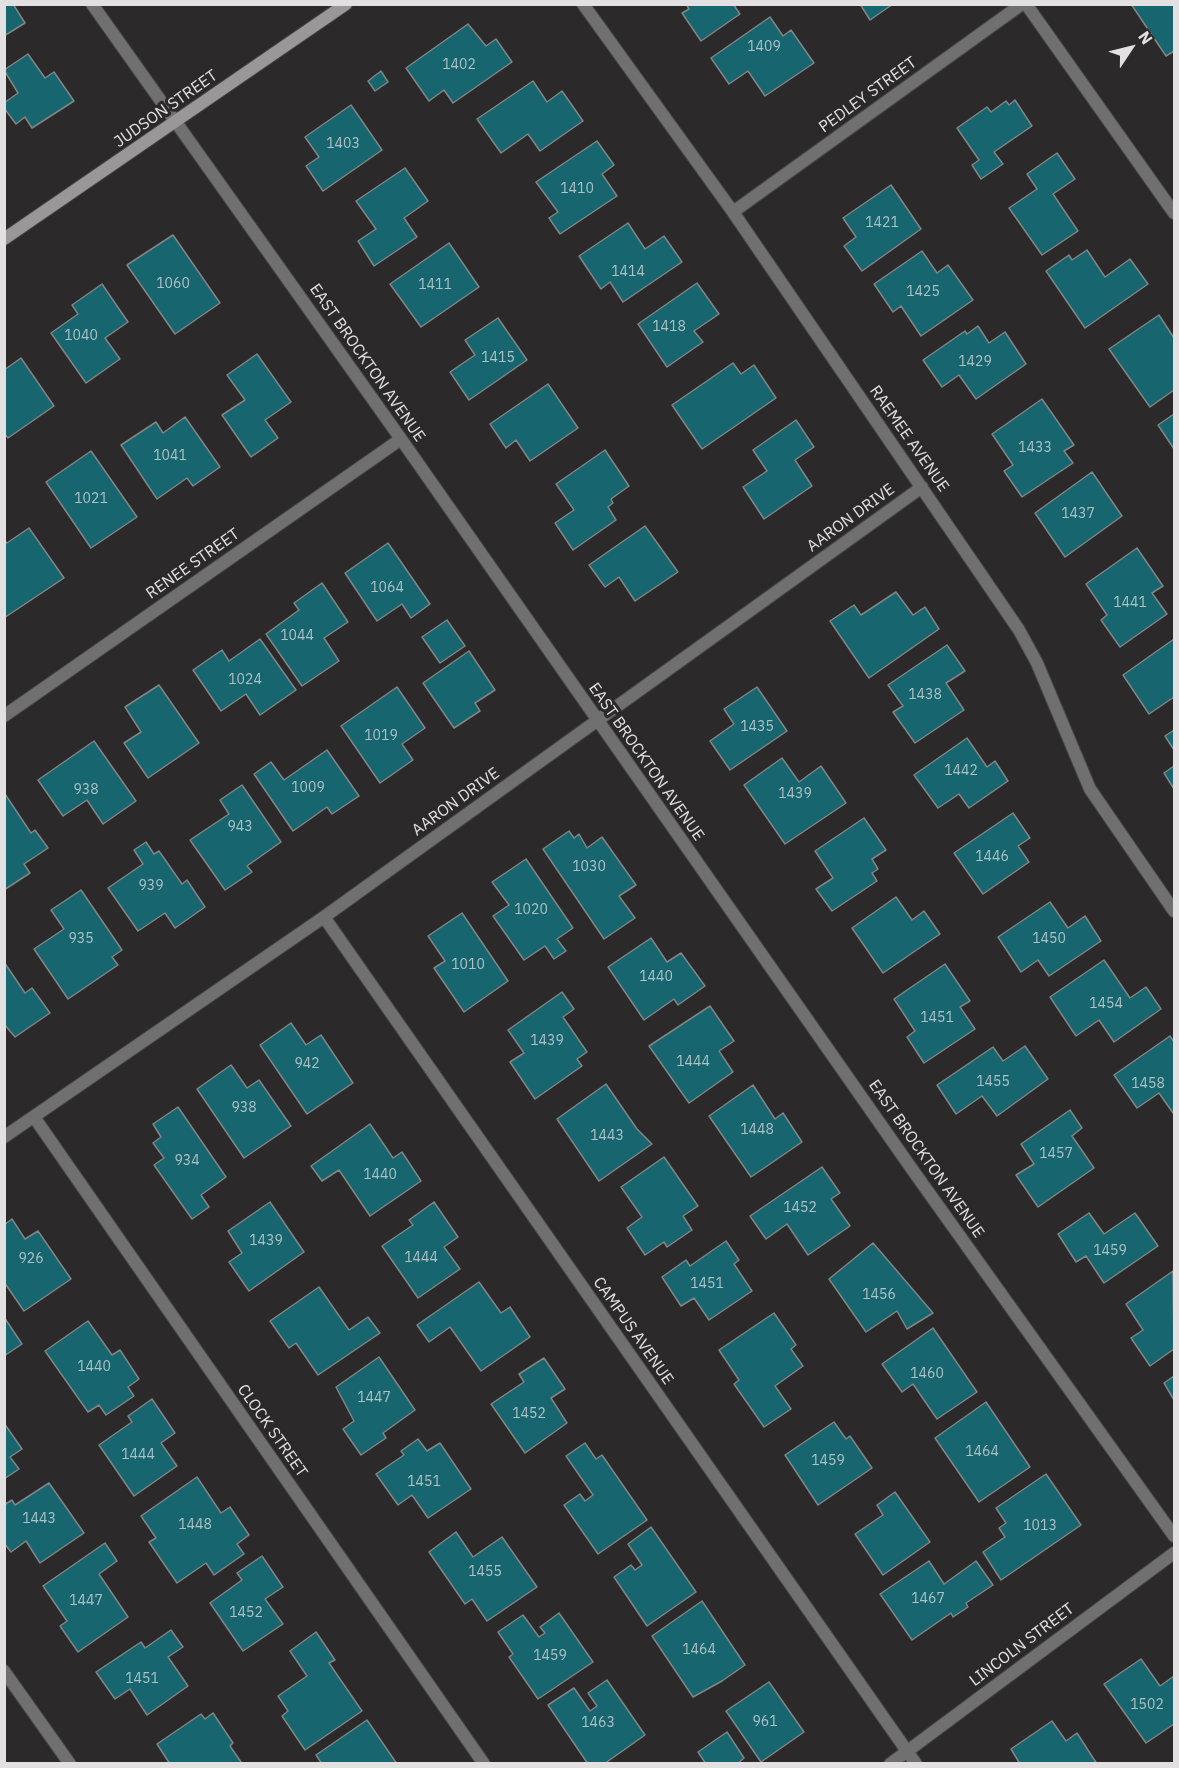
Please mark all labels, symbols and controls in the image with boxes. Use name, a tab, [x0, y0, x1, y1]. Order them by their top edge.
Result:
north arrow	[1101, 18, 1161, 78]
text: N	[1134, 27, 1157, 48]
house number: 1409	[747, 39, 781, 55]
street label: PEDLEY STREET	[815, 53, 921, 137]
house number: 1402	[442, 57, 476, 73]
street label: JUDSON STREET	[111, 66, 221, 152]
house number: 1403	[326, 136, 360, 152]
house number: 1410	[560, 181, 594, 197]
house number: 1421	[865, 215, 899, 231]
house number: 1414	[611, 264, 645, 280]
house number: 1060	[156, 276, 190, 292]
house number: 1411	[418, 277, 452, 293]
street label: EAST BROCKTON AVENUE	[305, 280, 429, 446]
house number: 1425	[906, 284, 940, 300]
house number: 1418	[652, 319, 686, 335]
house number: 1040	[64, 328, 98, 344]
house number: 1415	[481, 350, 515, 366]
house number: 1429	[958, 354, 992, 370]
street label: RAEMEE AVENUE	[865, 382, 953, 496]
house number: 1433	[1018, 440, 1052, 456]
house number: 1041	[153, 448, 187, 464]
street label: AARON DRIVE	[803, 480, 899, 556]
house number: 1021	[74, 491, 108, 507]
house number: 1437	[1061, 506, 1095, 522]
street label: RENEE STREET	[143, 525, 243, 603]
house number: 1064	[370, 580, 404, 596]
house number: 1441	[1113, 595, 1147, 611]
house number: 1044	[280, 628, 314, 644]
house number: 1024	[228, 672, 262, 688]
street label: EAST BROCKTON AVENUE	[584, 679, 708, 845]
house number: 1438	[908, 687, 942, 703]
house number: 1435	[740, 719, 774, 735]
house number: 1019	[364, 728, 398, 744]
house number: 1442	[944, 763, 978, 779]
street label: AARON DRIVE	[408, 764, 504, 840]
house number: 1009	[291, 780, 325, 796]
house number: 938	[73, 782, 99, 798]
house number: 1439	[778, 786, 812, 802]
house number: 943	[227, 819, 253, 835]
house number: 1446	[975, 849, 1009, 865]
house number: 1030	[572, 859, 606, 875]
house number: 939	[138, 878, 164, 894]
house number: 1020	[514, 902, 548, 918]
house number: 935	[68, 931, 94, 947]
house number: 1450	[1032, 931, 1066, 947]
house number: 1010	[451, 957, 485, 973]
house number: 1440	[639, 969, 673, 985]
house number: 1454	[1089, 996, 1123, 1012]
house number: 1451	[920, 1010, 954, 1026]
house number: 1439	[530, 1033, 564, 1049]
house number: 1444	[676, 1054, 710, 1070]
house number: 942	[294, 1056, 320, 1072]
house number: 1455	[976, 1074, 1010, 1090]
street label: EAST BROCKTON AVENUE	[864, 1076, 988, 1242]
house number: 1458	[1131, 1076, 1165, 1092]
house number: 938	[231, 1100, 257, 1116]
house number: 1448	[740, 1122, 774, 1138]
house number: 1443	[590, 1128, 624, 1144]
house number: 1457	[1039, 1146, 1073, 1162]
house number: 934	[174, 1153, 200, 1169]
house number: 1440	[363, 1167, 397, 1183]
house number: 1452	[783, 1200, 817, 1216]
house number: 1439	[249, 1233, 283, 1249]
house number: 1459	[1093, 1243, 1127, 1259]
house number: 1444	[404, 1250, 438, 1266]
house number: 926	[18, 1251, 44, 1267]
street label: CAMPUS AVENUE	[589, 1273, 677, 1389]
house number: 1451	[690, 1276, 724, 1292]
house number: 1456	[862, 1287, 896, 1303]
house number: 1440	[77, 1359, 111, 1375]
house number: 1460	[910, 1366, 944, 1382]
street label: CLOCK STREET	[233, 1381, 311, 1481]
house number: 1447	[357, 1390, 391, 1406]
house number: 1452	[512, 1406, 546, 1422]
house number: 1464	[965, 1444, 999, 1460]
house number: 1444	[121, 1447, 155, 1463]
house number: 1459	[811, 1453, 845, 1469]
house number: 1451	[407, 1474, 441, 1490]
house number: 1443	[22, 1511, 56, 1527]
house number: 1448	[178, 1517, 212, 1533]
house number: 1013	[1023, 1518, 1057, 1534]
house number: 1455	[468, 1564, 502, 1580]
house number: 1467	[911, 1591, 945, 1607]
house number: 1447	[69, 1593, 103, 1609]
street label: LINCOLN STREET	[966, 1599, 1078, 1691]
house number: 1452	[229, 1605, 263, 1621]
house number: 1464	[682, 1642, 716, 1658]
house number: 1459	[533, 1648, 567, 1664]
house number: 1451	[125, 1671, 159, 1687]
house number: 1502	[1130, 1697, 1164, 1713]
house number: 961	[752, 1714, 778, 1730]
house number: 1463	[581, 1715, 615, 1731]

